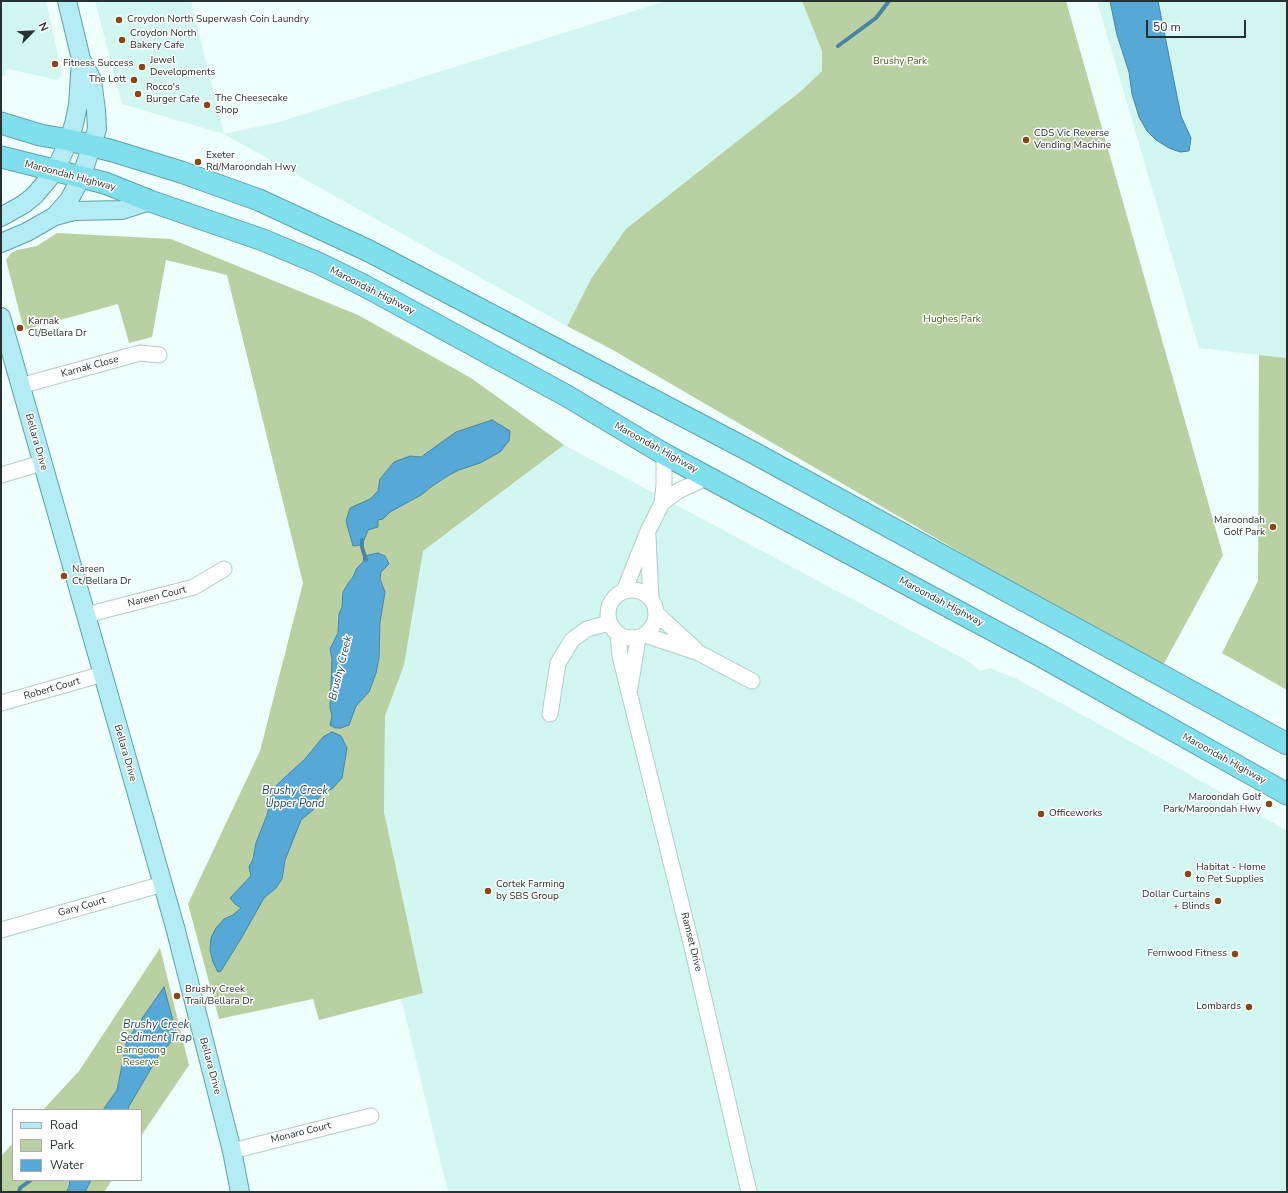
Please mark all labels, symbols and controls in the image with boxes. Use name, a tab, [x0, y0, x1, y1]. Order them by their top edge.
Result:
north arrow	[12, 12, 52, 52]
scale bar	[1148, 12, 1248, 38]
place label: Croydon North Superwash Coin Laundry	[127, 14, 309, 26]
marker: Croydon North Superwash Coin Laundry	[114, 15, 124, 25]
text: 50 m	[1153, 19, 1181, 35]
text: N	[35, 20, 52, 34]
place label: Croydon North Bakery Cafe	[130, 28, 196, 52]
marker: Croydon North Bakery Cafe	[117, 35, 127, 45]
place label: Jewel Developments	[150, 55, 215, 78]
park label: Brushy Park	[873, 56, 927, 68]
place label: Fitness Success	[63, 58, 133, 70]
marker: Fitness Success	[50, 59, 60, 69]
marker: Jewel Developments	[137, 62, 147, 72]
place label: The Lott	[89, 74, 126, 86]
marker: The Lott	[129, 75, 139, 85]
place label: Rocco's Burger Cafe	[146, 82, 200, 106]
marker: Rocco's Burger Cafe	[133, 89, 143, 99]
place label: The Cheesecake Shop	[215, 93, 288, 116]
marker: The Cheesecake Shop	[202, 100, 212, 110]
place label: CDS Vic Reverse Vending Machine	[1034, 128, 1111, 152]
marker: CDS Vic Reverse Vending Machine	[1021, 135, 1031, 145]
place label: Exeter Rd/Maroondah Hwy	[206, 150, 296, 174]
marker: Exeter Rd/Maroondah Hwy	[193, 157, 203, 167]
street label: Maroondah Highway	[23, 158, 117, 194]
street label: Maroondah Highway	[328, 264, 416, 318]
park label: Hughes Park	[923, 314, 981, 326]
place label: Karnak Cl/Bellara Dr	[28, 316, 87, 340]
marker: Karnak Cl/Bellara Dr	[15, 323, 25, 333]
street label: Karnak Close	[60, 354, 120, 380]
street label: Bellara Drive	[22, 412, 50, 472]
street label: Maroondah Highway	[612, 420, 700, 476]
place label: Maroondah Golf Park	[1214, 515, 1265, 538]
marker: Maroondah Golf Park	[1268, 522, 1278, 532]
place label: Nareen Ct/Bellara Dr	[72, 564, 131, 588]
marker: Nareen Ct/Bellara Dr	[59, 571, 69, 581]
street label: Maroondah Highway	[897, 575, 985, 629]
street label: Nareen Court	[126, 584, 188, 610]
water label: Brushy Creek	[327, 634, 355, 702]
street label: Robert Court	[22, 675, 82, 703]
street label: Bellara Drive	[111, 723, 139, 783]
street label: Maroondah Highway	[1180, 731, 1268, 787]
water label: Brushy Creek Upper Pond	[262, 784, 328, 810]
place label: Maroondah Golf Park/Maroondah Hwy	[1163, 792, 1261, 816]
marker: Maroondah Golf Park/Maroondah Hwy	[1264, 799, 1274, 809]
place label: Officeworks	[1049, 808, 1102, 820]
marker: Officeworks	[1036, 809, 1046, 819]
place label: Habitat - Home to Pet Supplies	[1196, 862, 1266, 886]
marker: Habitat - Home to Pet Supplies	[1183, 869, 1193, 879]
place label: Cortek Farming by SBS Group	[496, 879, 565, 902]
marker: Cortek Farming by SBS Group	[483, 886, 493, 896]
place label: Dollar Curtains + Blinds	[1142, 889, 1210, 912]
street label: Gary Court	[57, 894, 107, 920]
marker: Dollar Curtains + Blinds	[1213, 896, 1223, 906]
street label: Ramset Drive	[678, 911, 704, 973]
place label: Fernwood Fitness	[1147, 948, 1227, 960]
marker: Fernwood Fitness	[1230, 949, 1240, 959]
place label: Brushy Creek Trail/Bellara Dr	[185, 984, 253, 1008]
marker: Brushy Creek Trail/Bellara Dr	[172, 991, 182, 1001]
place label: Lombards	[1196, 1001, 1241, 1013]
marker: Lombards	[1244, 1002, 1254, 1012]
water label: Brushy Creek Sediment Trap	[120, 1018, 192, 1044]
street label: Bellara Drive	[197, 1036, 223, 1096]
park label: Barngeong Reserve	[116, 1045, 166, 1068]
legend	[12, 1109, 142, 1181]
text: Road	[50, 1117, 78, 1133]
street label: Monaro Court	[270, 1120, 332, 1146]
text: Park	[50, 1137, 74, 1153]
text: Water	[50, 1157, 84, 1173]

